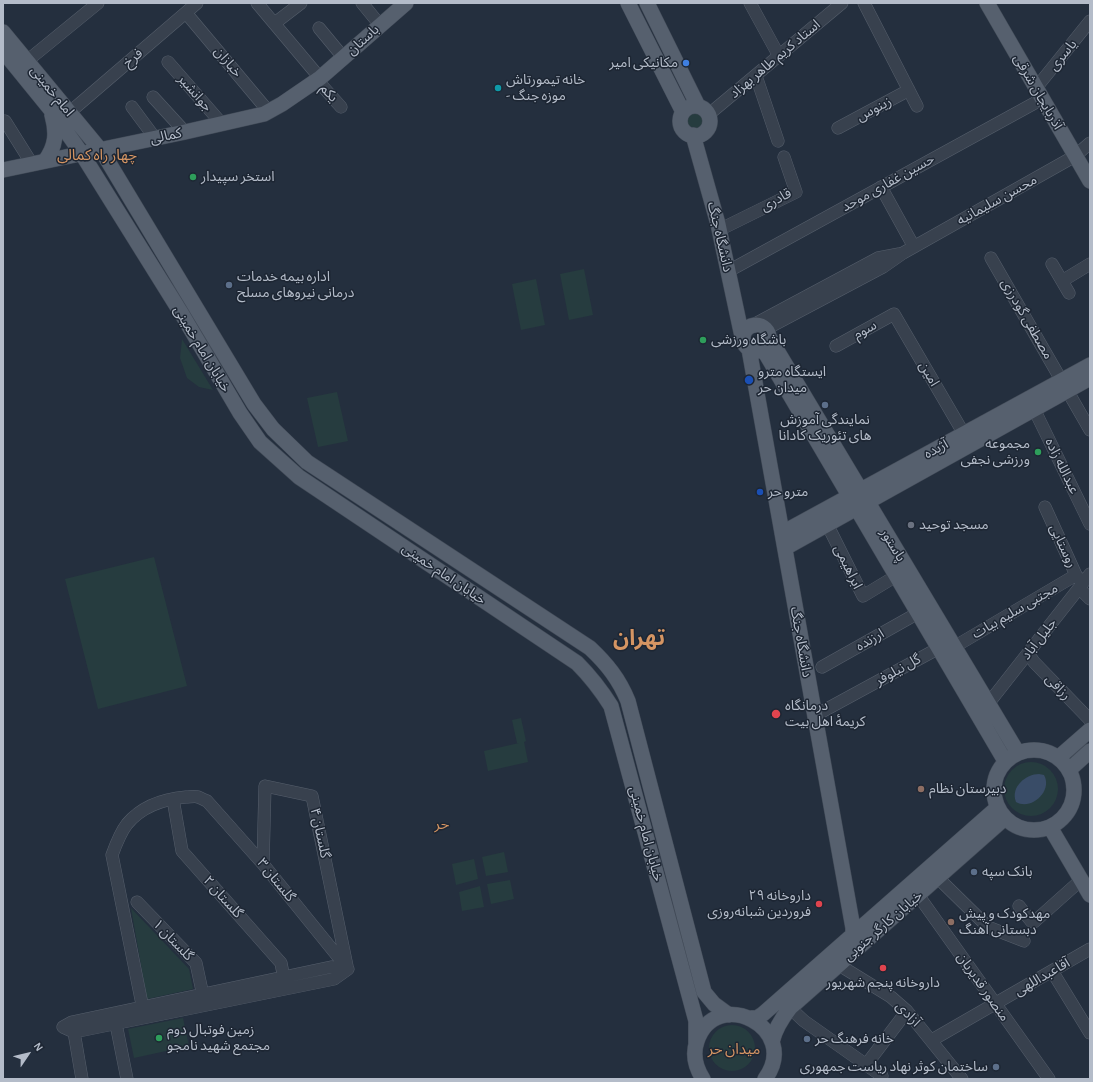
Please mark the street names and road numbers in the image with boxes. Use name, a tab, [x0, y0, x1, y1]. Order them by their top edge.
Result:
street label: استاد کریم طاهر بهزاد	[726, 16, 824, 102]
street label: باستان	[343, 21, 383, 59]
street label: یاسری	[1045, 36, 1081, 74]
street label: خبازان	[210, 43, 246, 81]
street label: فرخ	[120, 45, 146, 71]
street label: آذربایجان شرقی	[1010, 51, 1066, 133]
street label: امام خمینی	[26, 62, 78, 120]
street label: جوانشیر	[174, 71, 216, 115]
street label: یکم	[316, 80, 342, 106]
street label: زینوس	[854, 93, 894, 125]
street label: کمالی	[149, 124, 183, 148]
street label: حسین غفاری موحد	[839, 151, 937, 215]
street label: محسن سلیمانیه	[954, 171, 1040, 229]
street label: قادری	[758, 185, 794, 215]
street label: دانشگاه جنگ	[704, 200, 736, 274]
street label: مصطفی گودرزی	[997, 276, 1057, 362]
street label: خیابان امام خمینی	[170, 303, 234, 395]
street label: سوم	[850, 317, 880, 343]
street label: امین	[915, 358, 943, 390]
street label: عبدالله زاده	[1041, 435, 1083, 497]
street label: آژیده	[921, 436, 951, 462]
street label: روستایی	[1046, 522, 1080, 570]
street label: پاستور	[876, 525, 910, 565]
street label: خیابان امام خمینی	[399, 540, 489, 608]
street label: ابراهیمی	[830, 542, 866, 592]
street label: مجتبی سلیم بیات	[969, 580, 1061, 642]
street label: دانشگاه جنگ	[787, 605, 815, 679]
street label: جلیل آباد	[1018, 615, 1060, 663]
street label: ارزنده	[853, 625, 887, 655]
street label: گل نیلوفر	[872, 651, 924, 689]
street label: رزاقی	[1042, 670, 1074, 704]
street label: خیابان امام خمینی	[625, 785, 667, 883]
street label: گلستان ۴	[306, 806, 334, 860]
street label: گلستان ۳	[253, 855, 299, 905]
street label: گلستان ۲	[200, 872, 246, 922]
street label: خیابان کارگر جنوبی	[840, 887, 926, 965]
street label: گلستان ۱	[149, 916, 197, 964]
street label: منصور قدیریان	[953, 949, 1013, 1025]
street label: آقاعبداللهی	[1011, 954, 1073, 1000]
street label: آزادی	[892, 998, 924, 1030]

